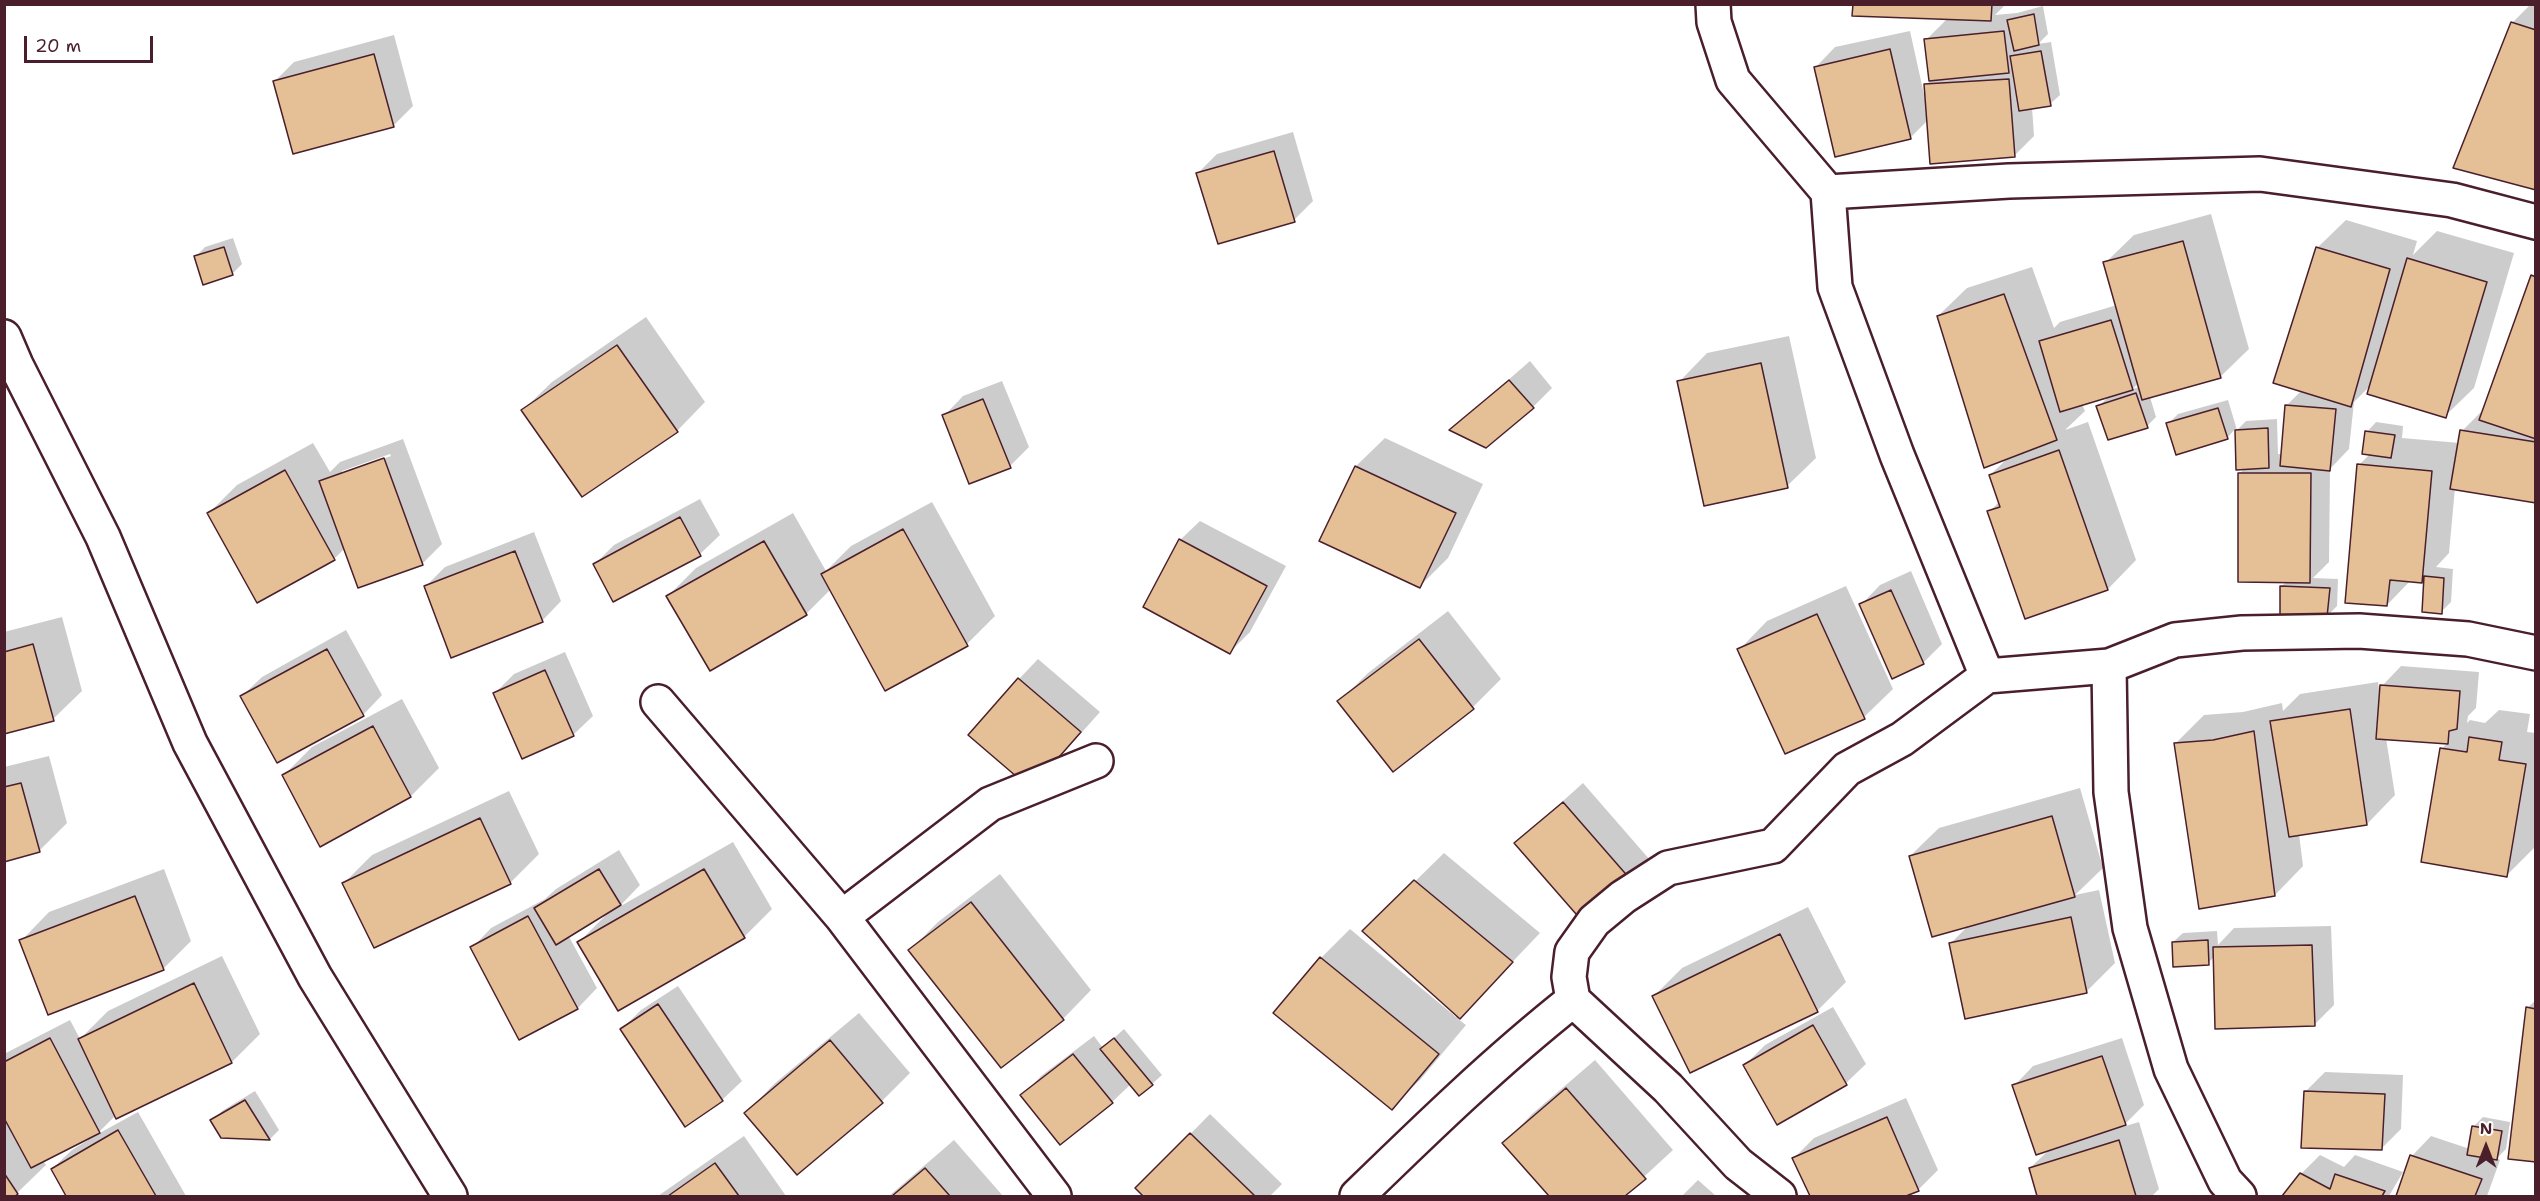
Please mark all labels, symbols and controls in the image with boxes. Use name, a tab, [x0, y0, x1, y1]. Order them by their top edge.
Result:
scale bar	[27, 24, 156, 62]
text: 20 m	[35, 34, 81, 58]
north arrow	[2456, 1117, 2516, 1177]
text: N	[2480, 1118, 2492, 1139]

